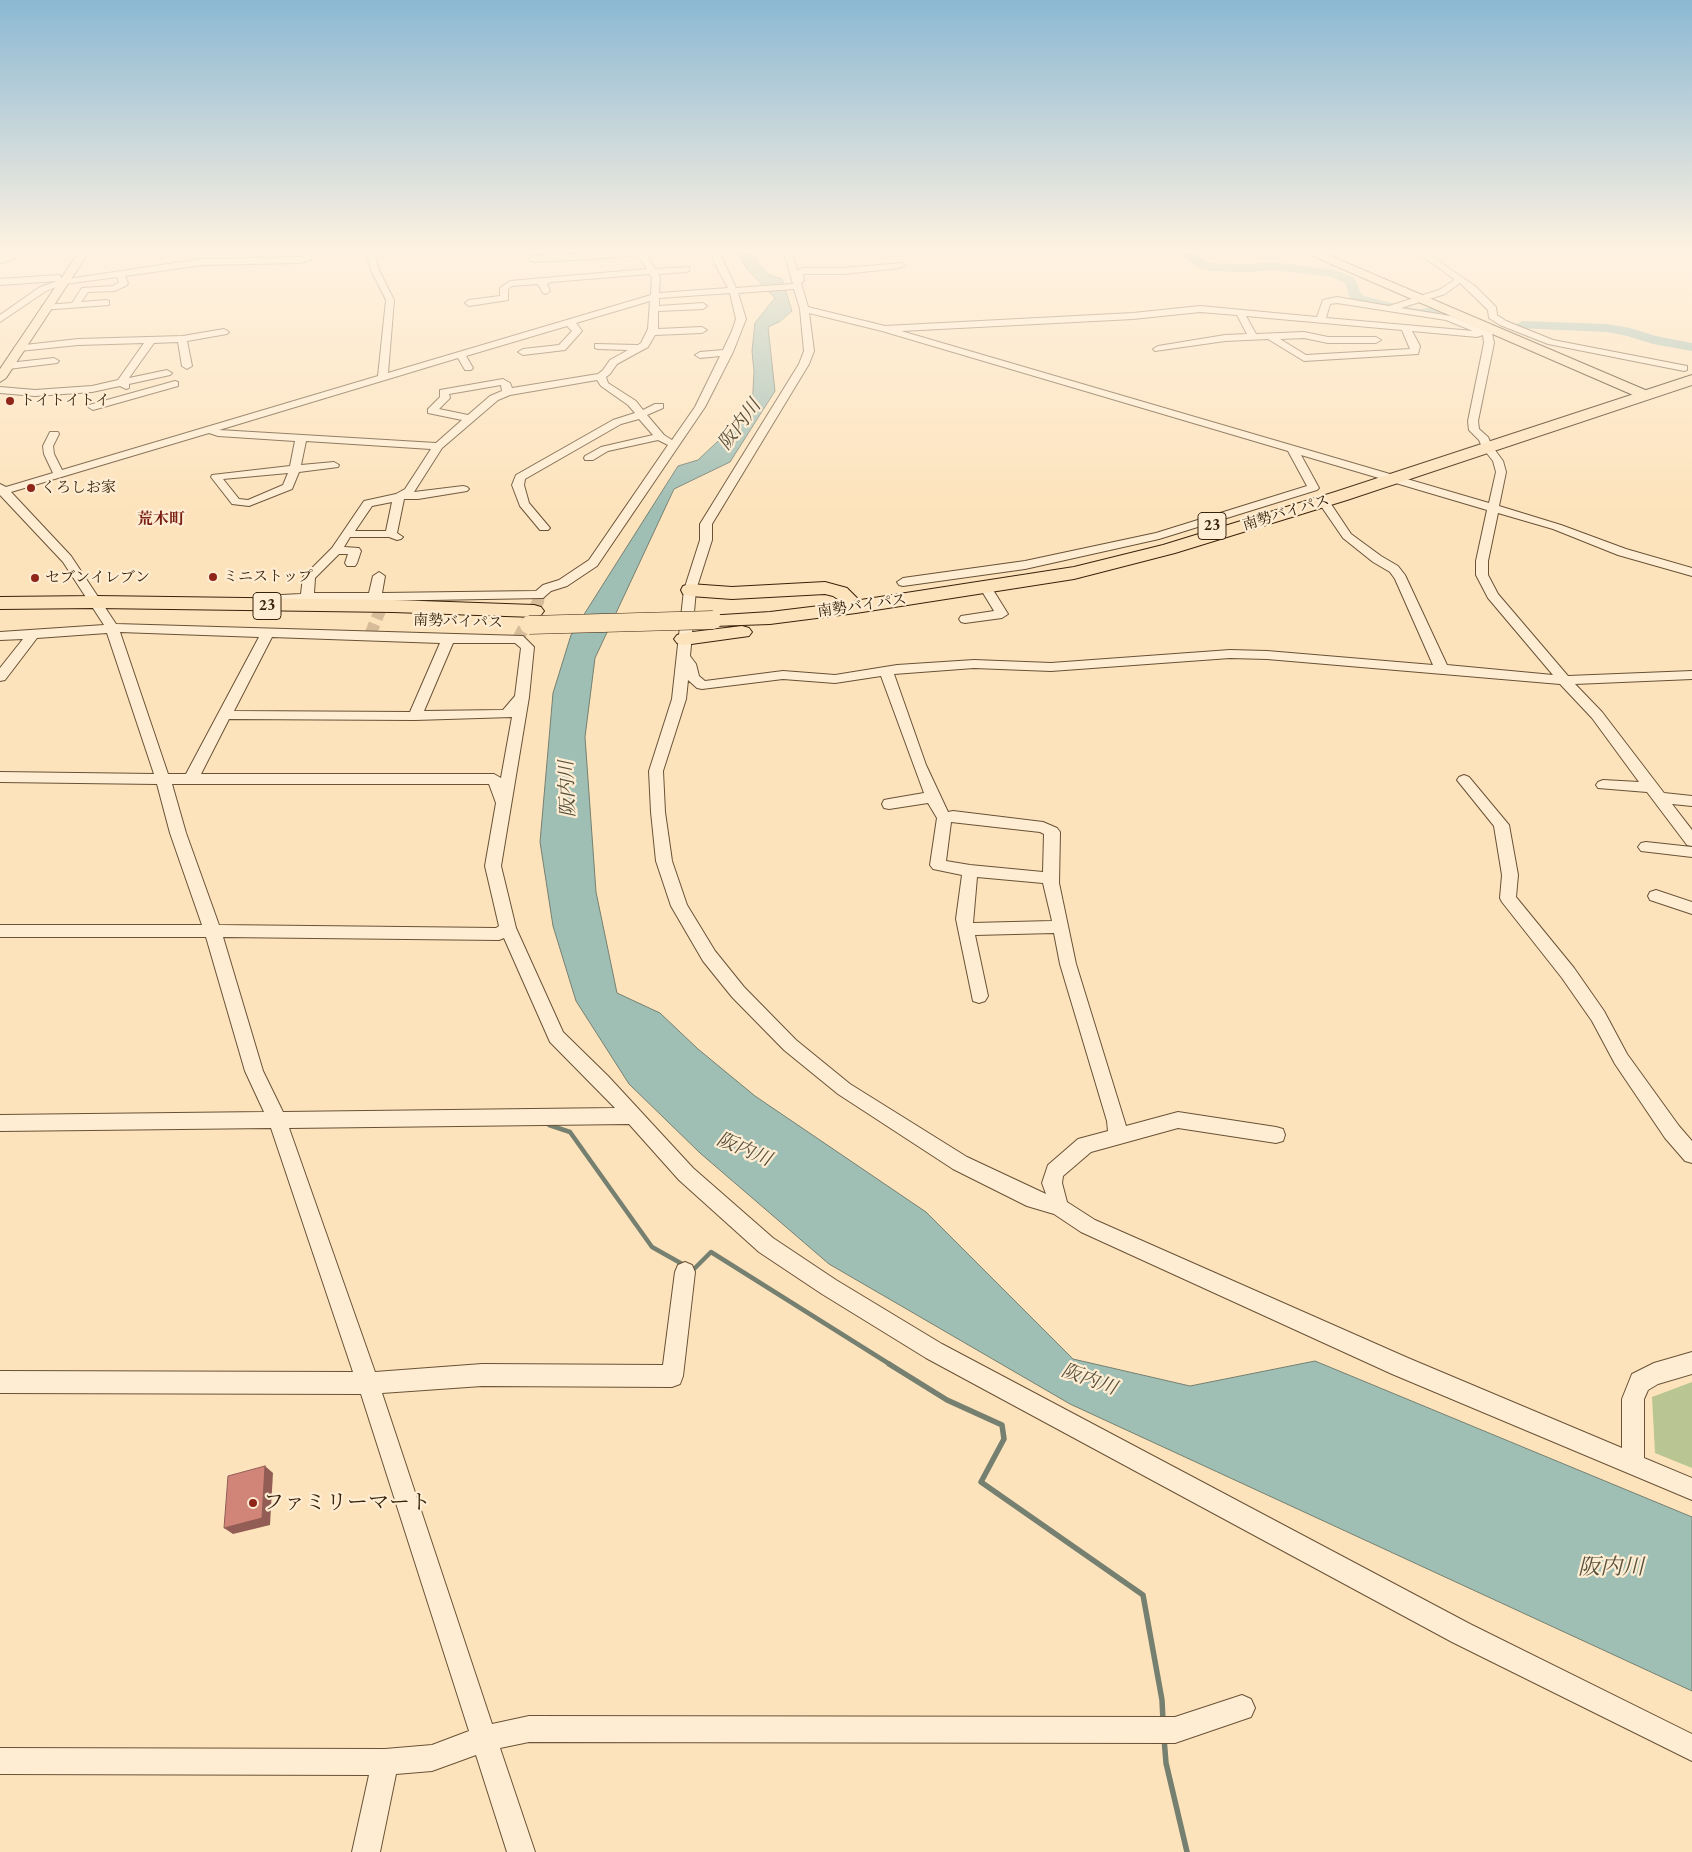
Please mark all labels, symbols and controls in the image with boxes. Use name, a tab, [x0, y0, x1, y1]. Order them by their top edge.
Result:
place label: トイトイトイ	[20, 392, 110, 410]
marker: トイトイトイ	[4, 395, 16, 407]
water label: 阪内川	[714, 395, 766, 455]
place label: くろしお家	[41, 479, 116, 497]
marker: くろしお家	[25, 482, 37, 494]
street label: 南勢バイパス	[1240, 491, 1332, 535]
district label: 荒木町	[137, 510, 185, 530]
road number: 23	[1198, 512, 1226, 540]
place label: ミニストップ	[223, 568, 313, 586]
place label: セブンイレブン	[45, 569, 150, 587]
marker: ミニストップ	[207, 571, 219, 583]
marker: セブンイレブン	[29, 572, 41, 584]
street label: 南勢バイパス	[816, 591, 908, 621]
road number: 23	[253, 592, 281, 620]
street label: 南勢バイパス	[413, 611, 503, 633]
water label: 阪内川	[556, 760, 580, 818]
water label: 阪内川	[713, 1128, 775, 1172]
water label: 阪内川	[1058, 1360, 1120, 1400]
place label: ファミリーマート	[263, 1490, 431, 1516]
marker: ファミリーマート	[247, 1497, 259, 1509]
water label: 阪内川	[1578, 1555, 1644, 1581]

